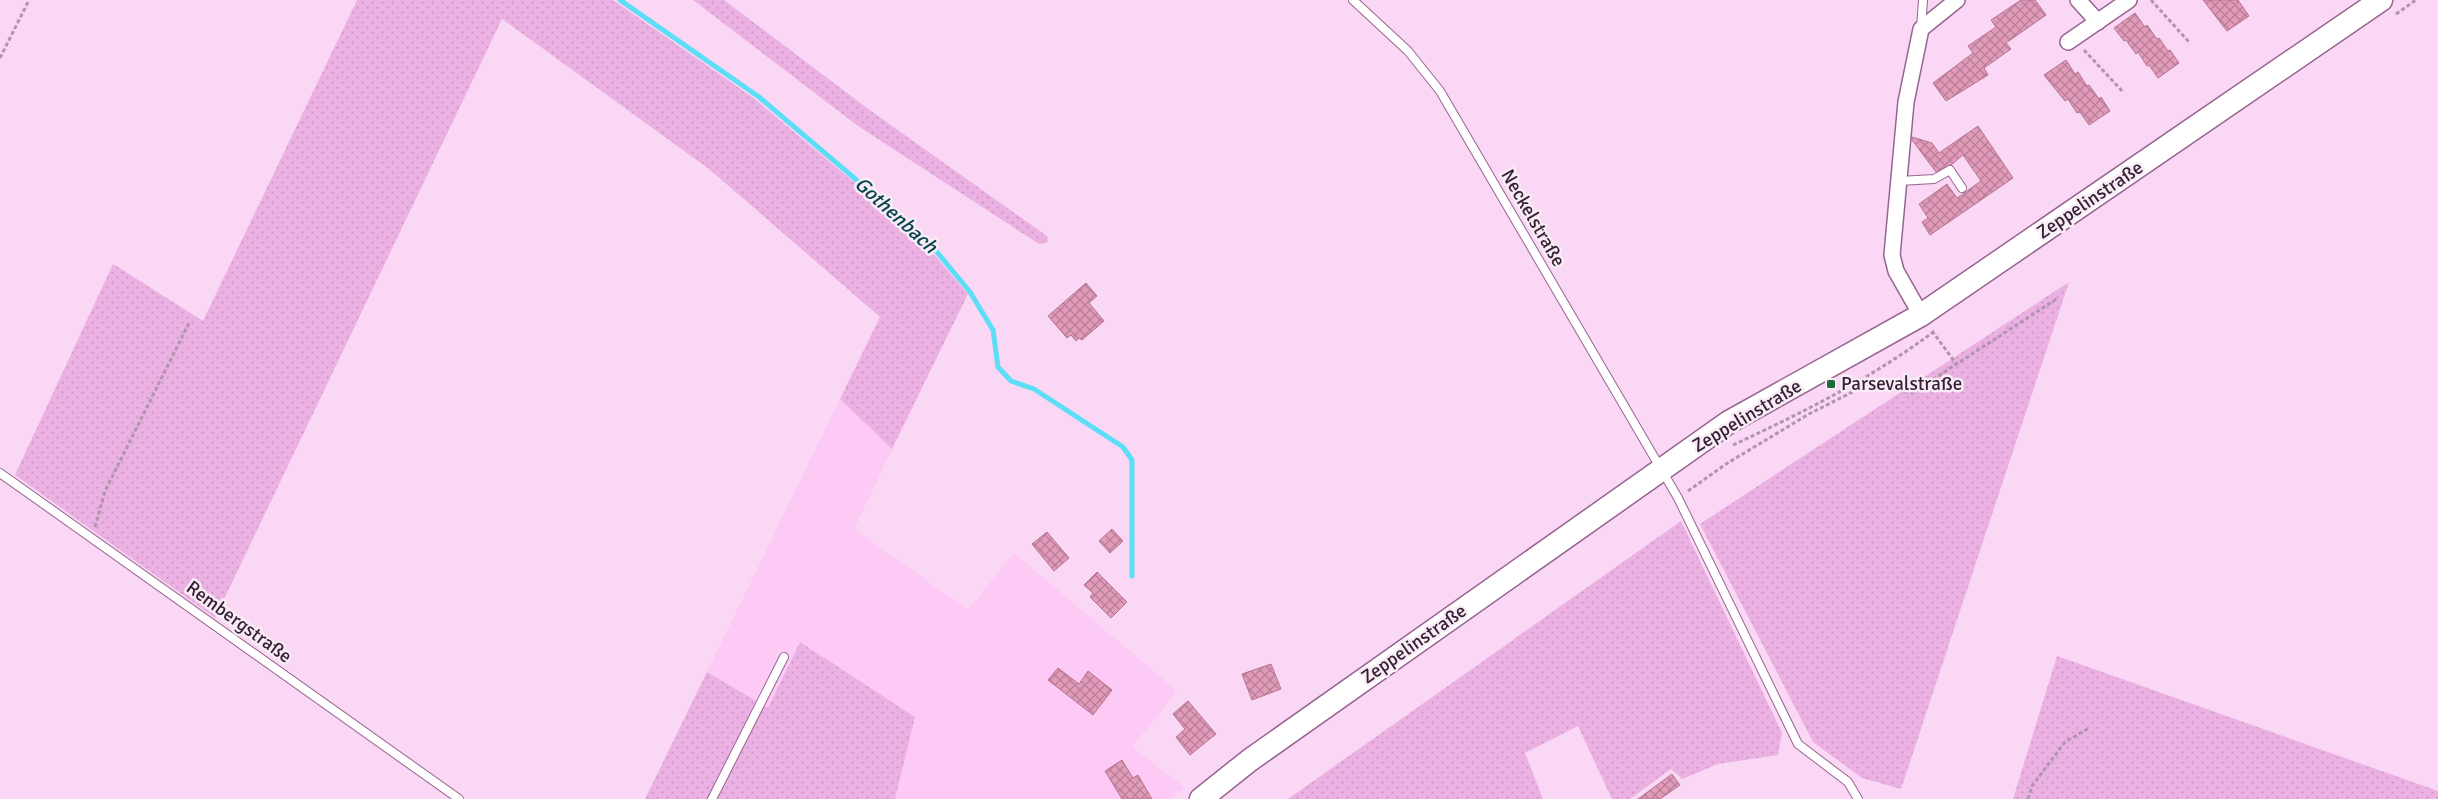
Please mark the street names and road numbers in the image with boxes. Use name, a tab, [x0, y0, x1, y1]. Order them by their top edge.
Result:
street label: Zeppelinstraße	[2032, 156, 2148, 244]
street label: Neckelstraße	[1495, 165, 1571, 271]
street label: Zeppelinstraße	[1688, 374, 1806, 458]
street label: Rembergstraße	[181, 576, 297, 668]
street label: Zeppelinstraße	[1357, 599, 1471, 689]

